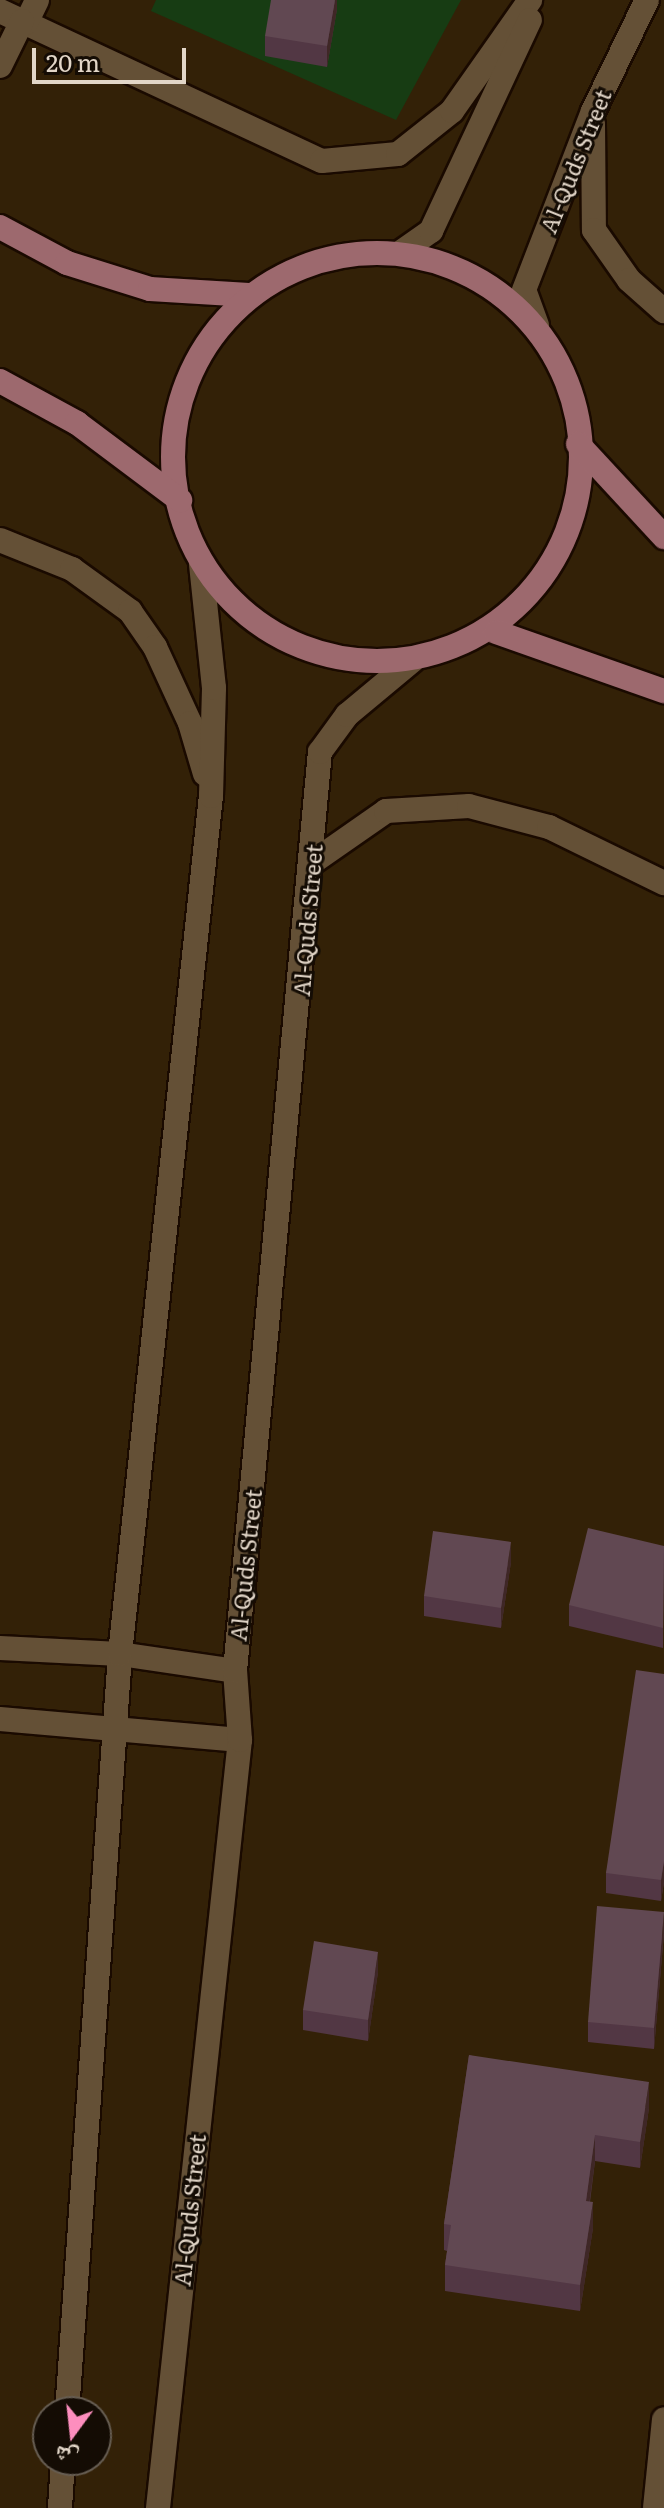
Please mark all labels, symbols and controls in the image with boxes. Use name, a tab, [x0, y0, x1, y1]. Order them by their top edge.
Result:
scale bar	[36, 32, 190, 82]
text: 20 m	[46, 44, 100, 79]
street label: Al-Quds Street	[534, 85, 616, 237]
street label: Al-Quds Street	[287, 843, 327, 997]
street label: Al-Quds Street	[224, 1488, 266, 1642]
street label: Al-Quds Street	[168, 2133, 210, 2287]
north arrow	[32, 2396, 112, 2476]
text: ش	[51, 2439, 82, 2477]

